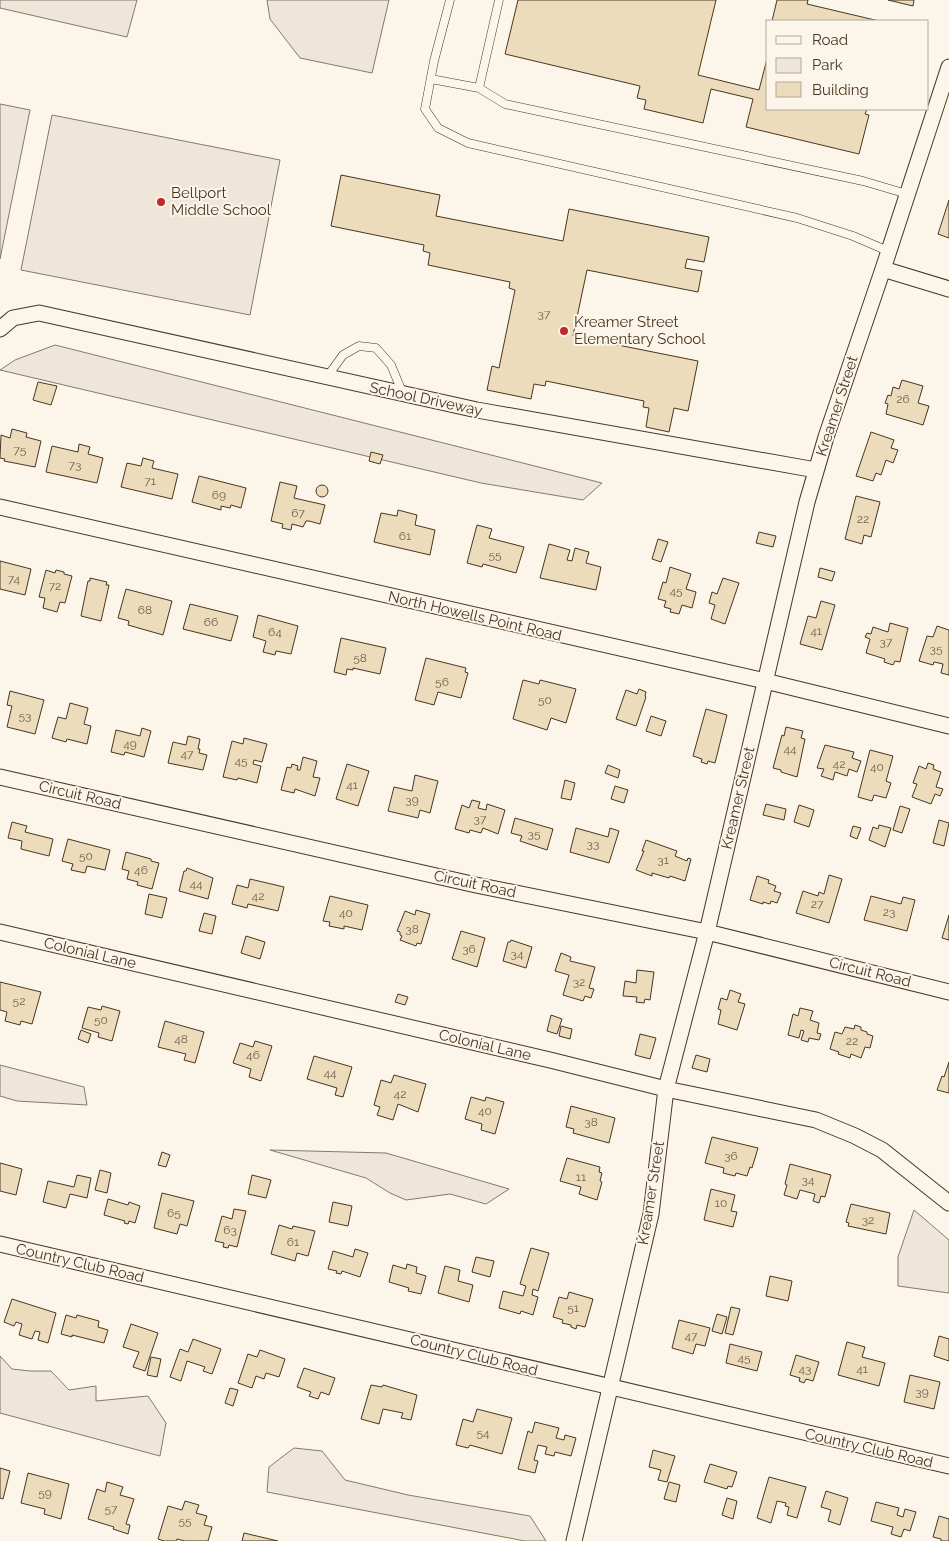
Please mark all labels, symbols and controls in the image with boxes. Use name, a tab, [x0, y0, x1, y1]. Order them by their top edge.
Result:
legend	[766, 20, 929, 110]
text: Road	[812, 31, 848, 49]
text: Park	[812, 56, 843, 74]
text: Building	[812, 81, 869, 99]
place label: Bellport Middle School	[171, 184, 272, 219]
marker: Bellport Middle School	[155, 196, 167, 208]
house number: 37	[538, 307, 551, 321]
place label: Kreamer Street Elementary School	[574, 313, 706, 348]
marker: Kreamer Street Elementary School	[558, 325, 570, 337]
street label: Kreamer Street	[812, 353, 862, 459]
street label: School Driveway	[368, 378, 484, 420]
house number: 26	[896, 392, 910, 406]
house number: 75	[14, 443, 27, 457]
house number: 73	[69, 458, 81, 472]
house number: 71	[144, 474, 156, 488]
house number: 69	[212, 488, 226, 502]
house number: 67	[291, 506, 305, 520]
house number: 22	[857, 512, 869, 526]
house number: 61	[399, 529, 411, 543]
house number: 55	[488, 548, 502, 562]
house number: 74	[8, 572, 21, 586]
house number: 72	[49, 579, 61, 593]
house number: 45	[669, 584, 683, 598]
street label: North Howells Point Road	[386, 587, 564, 645]
house number: 68	[138, 603, 152, 617]
house number: 66	[204, 615, 218, 629]
house number: 41	[810, 624, 822, 638]
house number: 64	[268, 625, 282, 639]
house number: 37	[880, 635, 893, 649]
house number: 35	[930, 642, 943, 656]
house number: 58	[353, 651, 367, 665]
house number: 56	[435, 675, 449, 689]
house number: 50	[538, 693, 552, 707]
house number: 53	[19, 709, 31, 723]
house number: 49	[123, 737, 137, 751]
house number: 44	[783, 742, 797, 756]
street label: Kreamer Street	[717, 745, 759, 851]
house number: 47	[181, 747, 194, 761]
house number: 45	[234, 754, 248, 768]
house number: 42	[833, 757, 845, 771]
house number: 40	[870, 760, 884, 774]
street label: Circuit Road	[37, 777, 123, 813]
house number: 41	[346, 778, 358, 792]
house number: 39	[405, 793, 419, 807]
house number: 37	[474, 812, 487, 826]
house number: 35	[528, 827, 541, 841]
house number: 33	[587, 837, 599, 851]
house number: 50	[79, 849, 93, 863]
house number: 31	[657, 853, 669, 867]
house number: 46	[134, 863, 148, 877]
street label: Circuit Road	[432, 866, 518, 902]
house number: 44	[189, 877, 203, 891]
house number: 42	[252, 889, 264, 903]
house number: 27	[811, 897, 824, 911]
house number: 23	[883, 905, 895, 919]
house number: 40	[339, 906, 353, 920]
house number: 38	[405, 922, 419, 936]
street label: Colonial Lane	[42, 934, 138, 972]
house number: 36	[462, 942, 476, 956]
house number: 34	[511, 947, 524, 961]
street label: Circuit Road	[827, 953, 913, 991]
house number: 32	[573, 975, 585, 989]
house number: 52	[13, 994, 25, 1008]
house number: 50	[94, 1013, 108, 1027]
street label: Colonial Lane	[437, 1026, 533, 1064]
house number: 48	[174, 1032, 188, 1046]
house number: 22	[846, 1034, 858, 1048]
house number: 46	[246, 1048, 260, 1062]
house number: 44	[323, 1066, 337, 1080]
house number: 42	[394, 1087, 406, 1101]
house number: 40	[478, 1104, 492, 1118]
house number: 38	[584, 1115, 598, 1129]
street label: Kreamer Street	[634, 1140, 668, 1246]
house number: 36	[724, 1149, 738, 1163]
house number: 11	[576, 1170, 586, 1184]
house number: 34	[802, 1173, 815, 1187]
house number: 10	[715, 1196, 727, 1210]
house number: 65	[167, 1206, 181, 1220]
house number: 32	[862, 1213, 874, 1227]
house number: 63	[223, 1223, 237, 1237]
house number: 61	[287, 1235, 299, 1249]
street label: Country Club Road	[14, 1239, 146, 1287]
house number: 51	[567, 1301, 579, 1315]
house number: 47	[685, 1329, 698, 1343]
street label: Country Club Road	[408, 1330, 540, 1380]
house number: 45	[737, 1351, 751, 1365]
house number: 43	[799, 1362, 811, 1376]
house number: 41	[856, 1362, 868, 1376]
house number: 39	[915, 1385, 929, 1399]
street label: Country Club Road	[803, 1424, 935, 1472]
house number: 54	[476, 1426, 490, 1440]
house number: 59	[38, 1486, 52, 1500]
house number: 57	[105, 1502, 118, 1516]
house number: 55	[178, 1514, 192, 1528]

